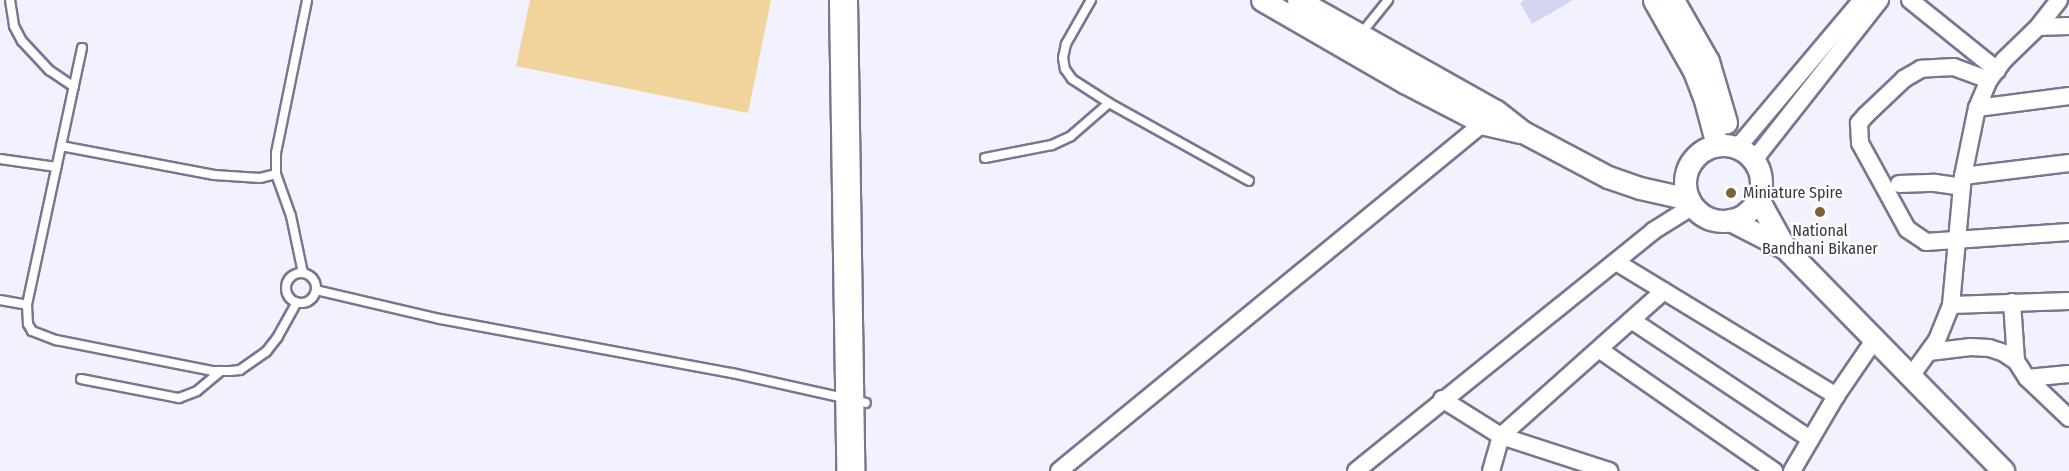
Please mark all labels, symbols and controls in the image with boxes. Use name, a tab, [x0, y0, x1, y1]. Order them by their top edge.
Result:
place label: Miniature Spire	[1743, 183, 1843, 203]
marker: Miniature Spire	[1724, 186, 1738, 200]
marker: National Bandhani Bikaner	[1813, 205, 1827, 219]
place label: National Bandhani Bikaner	[1762, 221, 1878, 259]

